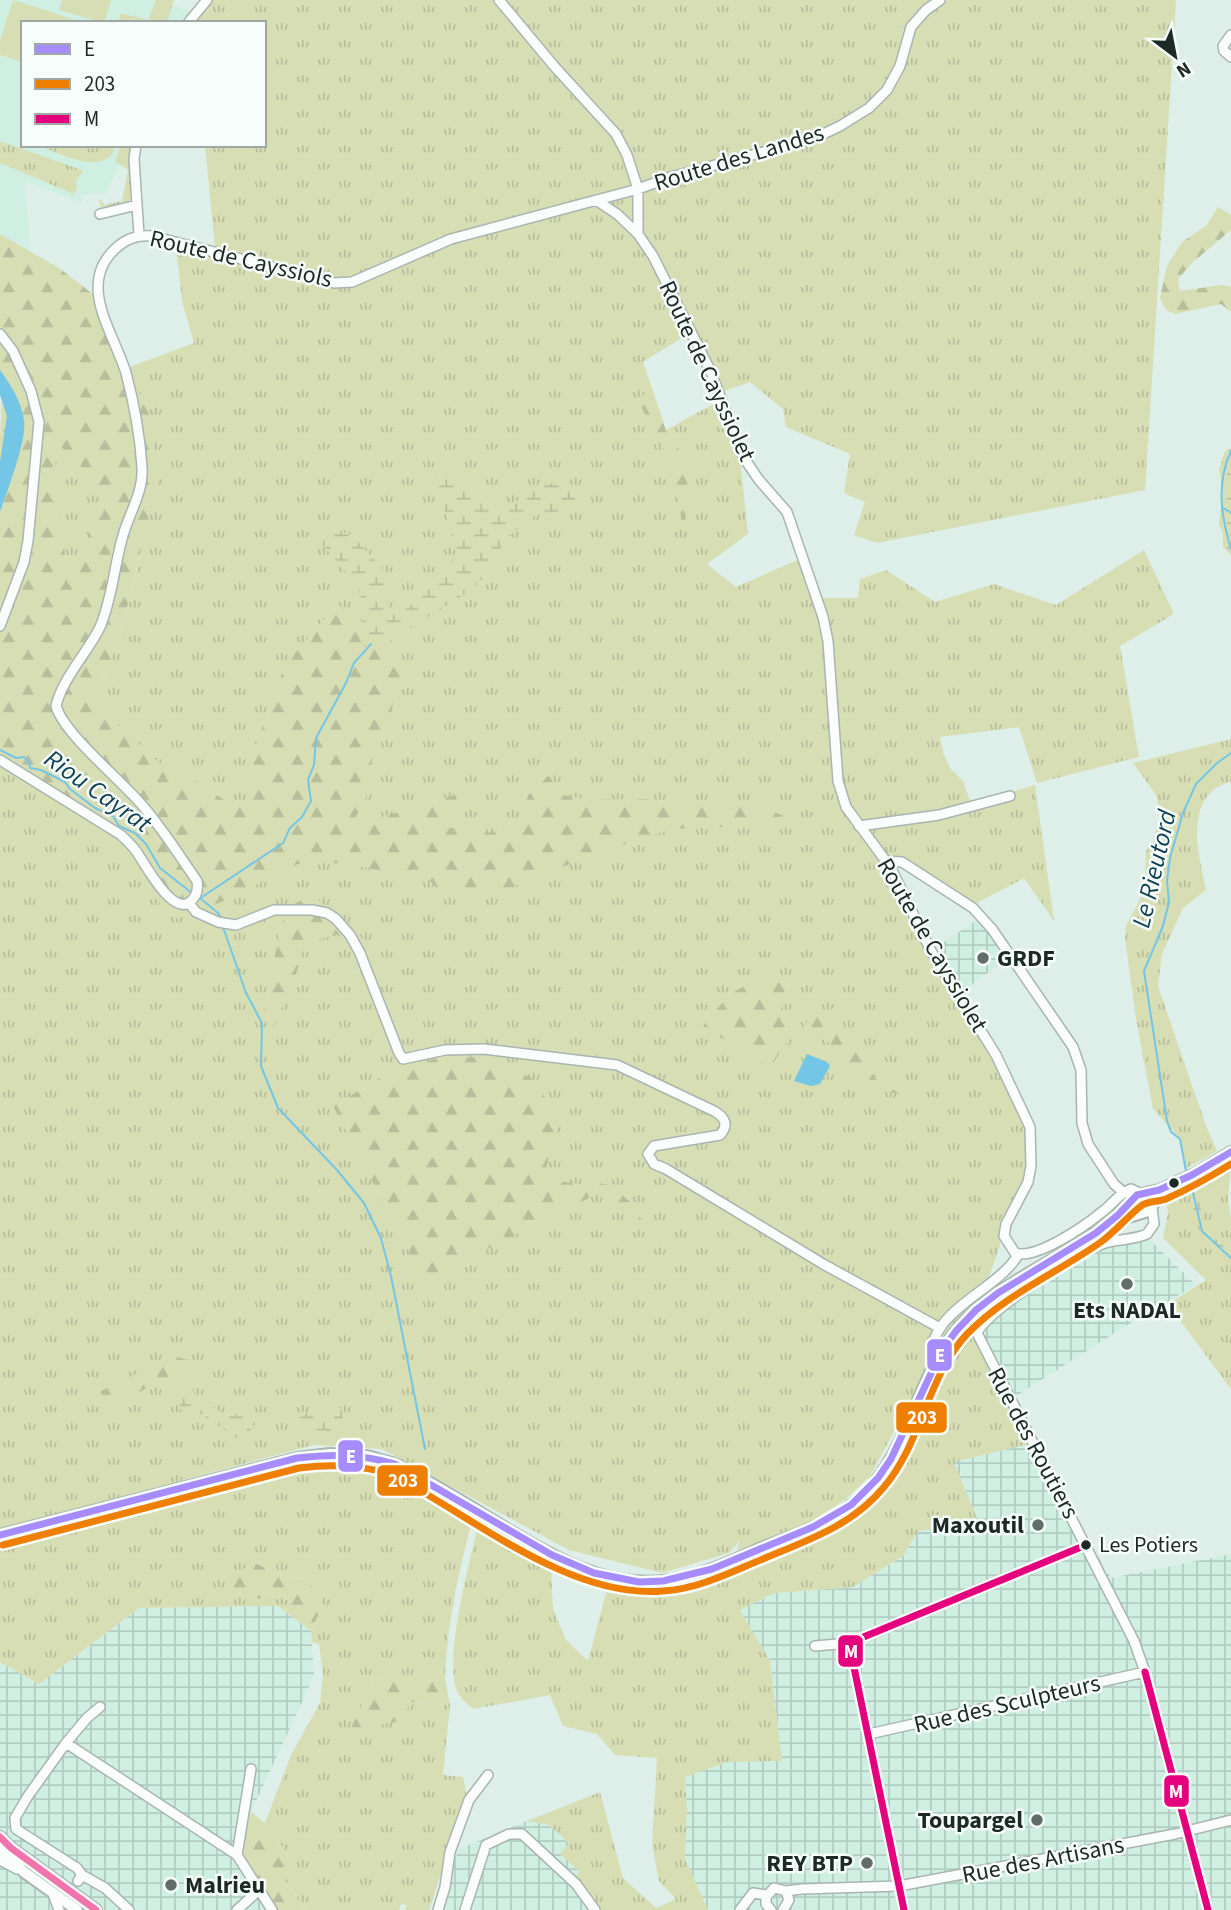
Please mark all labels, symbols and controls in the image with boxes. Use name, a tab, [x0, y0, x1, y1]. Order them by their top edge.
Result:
legend	[21, 21, 266, 147]
north arrow	[1140, 21, 1210, 91]
text: E	[84, 34, 95, 64]
text: N	[1171, 54, 1196, 84]
text: 203	[84, 69, 115, 99]
text: M	[84, 104, 99, 134]
street label: Route des Landes	[650, 116, 828, 200]
street label: Route de Cayssiols	[146, 221, 336, 297]
street label: Route de Cayssiolet	[650, 275, 764, 467]
water label: Riou Cayrat	[37, 740, 160, 842]
water label: Le Rieutord	[1122, 805, 1186, 932]
street label: Route de Cayssiolet	[868, 851, 996, 1039]
place label: GRDF	[997, 941, 1055, 976]
marker: GRDF	[975, 950, 991, 966]
unlabelled marker	[1167, 1176, 1181, 1190]
marker: Ets NADAL	[1119, 1276, 1135, 1292]
place label: Ets NADAL	[1073, 1293, 1181, 1328]
line badge: E	[926, 1338, 953, 1372]
text: E	[935, 1343, 945, 1370]
street label: Rue des Routiers	[978, 1361, 1088, 1525]
line badge: 203	[895, 1401, 948, 1434]
text: 203	[907, 1405, 937, 1432]
line badge: E	[337, 1439, 364, 1473]
text: E	[346, 1444, 356, 1471]
line badge: 203	[376, 1464, 429, 1497]
text: 203	[388, 1468, 418, 1495]
place label: Maxoutil	[932, 1508, 1024, 1543]
marker: Maxoutil	[1030, 1517, 1046, 1533]
place label: Les Potiers	[1099, 1529, 1198, 1561]
marker: Les Potiers	[1079, 1538, 1093, 1552]
line badge: M	[837, 1634, 864, 1668]
text: M	[844, 1639, 858, 1666]
street label: Rue des Sculpteurs	[910, 1666, 1104, 1742]
line badge: M	[1163, 1774, 1190, 1808]
text: M	[1169, 1779, 1183, 1806]
place label: Toupargel	[917, 1803, 1023, 1838]
marker: Toupargel	[1029, 1812, 1045, 1828]
street label: Rue des Artisans	[959, 1827, 1127, 1893]
place label: REY BTP	[766, 1846, 853, 1881]
marker: REY BTP	[859, 1855, 875, 1871]
place label: Malrieu	[185, 1868, 265, 1903]
marker: Malrieu	[163, 1877, 179, 1893]

